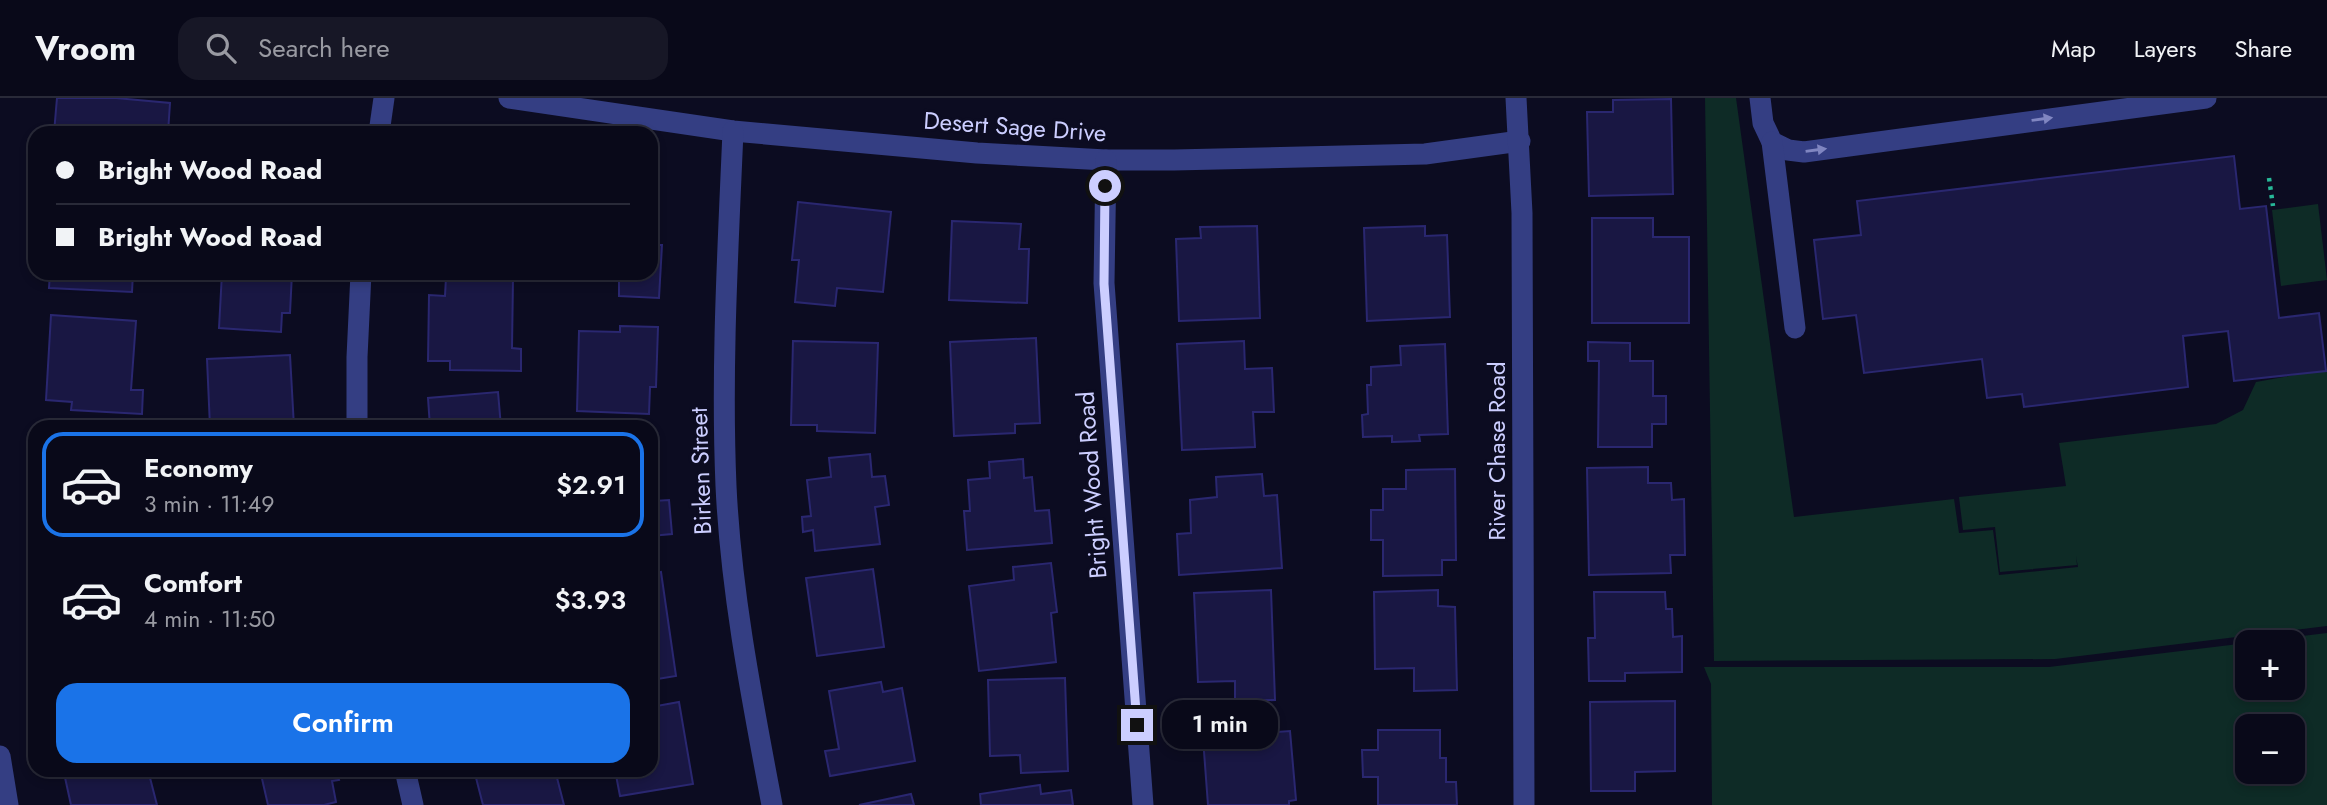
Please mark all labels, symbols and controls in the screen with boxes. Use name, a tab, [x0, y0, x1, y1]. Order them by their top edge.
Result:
search box	[178, 17, 668, 80]
text: Vroom	[35, 25, 136, 72]
icon: search	[202, 29, 240, 67]
text: Search here	[258, 29, 390, 67]
text: Map	[2051, 31, 2096, 66]
text: Layers	[2134, 31, 2196, 66]
text: Share	[2234, 31, 2292, 66]
street label: Desert Sage Drive	[922, 103, 1108, 150]
one-way arrow	[2031, 113, 2053, 124]
one-way arrow	[1806, 145, 1828, 156]
text: Bright Wood Road	[98, 151, 322, 189]
route start	[1089, 170, 1121, 202]
text: Bright Wood Road	[98, 218, 322, 256]
street label: River Chase Road	[1479, 361, 1514, 541]
street label: Bright Wood Road	[1067, 390, 1116, 580]
street label: Birken Street	[681, 406, 720, 535]
text: Economy	[144, 449, 253, 487]
icon: car	[60, 453, 123, 516]
text: $2.91	[556, 466, 626, 504]
text: 3 min · 11:49	[144, 487, 274, 521]
text: Comfort	[144, 564, 242, 602]
icon: car	[60, 568, 123, 631]
text: $3.93	[555, 581, 626, 619]
text: 4 min · 11:50	[144, 602, 275, 636]
map controls	[2235, 630, 2305, 784]
button: +	[2235, 630, 2305, 700]
button: Confirm	[56, 683, 630, 763]
callout: 1 min	[1162, 700, 1277, 750]
text: 1 min	[1192, 707, 1248, 741]
route end	[1121, 709, 1153, 741]
button: −	[2235, 714, 2305, 784]

